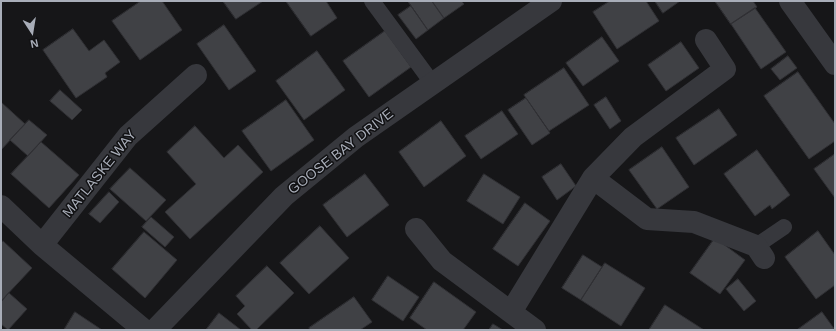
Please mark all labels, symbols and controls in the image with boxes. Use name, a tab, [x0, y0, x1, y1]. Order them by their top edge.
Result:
north arrow	[12, 12, 52, 52]
text: N	[29, 37, 40, 50]
street label: GOOSE BAY DRIVE	[285, 106, 397, 198]
street label: MATLASKE WAY	[60, 127, 140, 221]

